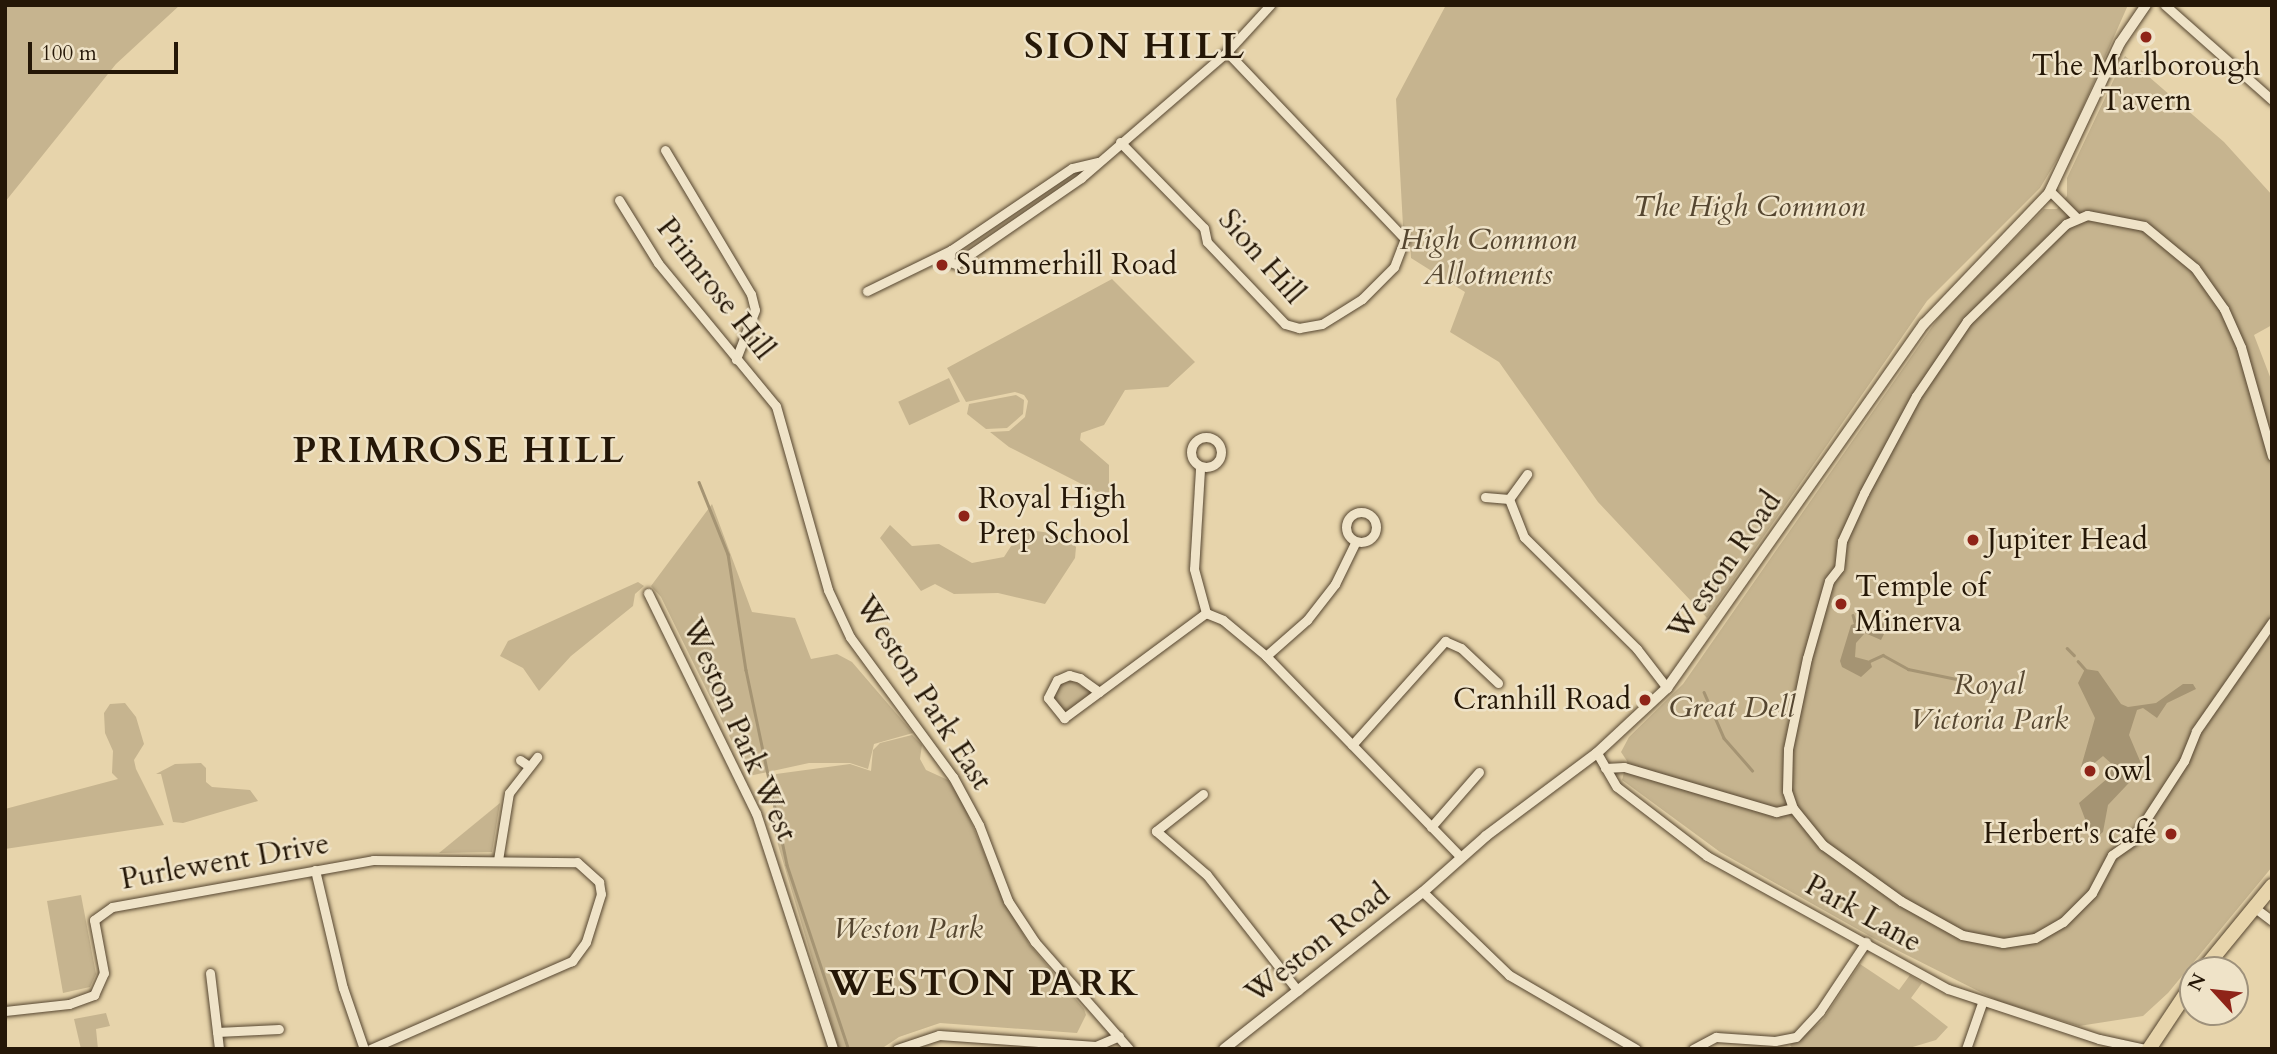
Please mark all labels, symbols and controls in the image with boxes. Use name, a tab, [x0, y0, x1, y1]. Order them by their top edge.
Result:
district label: SION HILL	[1025, 24, 1245, 68]
scale bar	[32, 28, 182, 72]
marker: The Marlborough Tavern	[2138, 29, 2154, 45]
text: 100 m	[41, 39, 97, 68]
place label: The Marlborough Tavern	[2031, 48, 2261, 118]
park label: The High Common	[1633, 189, 1865, 225]
street label: Sion Hill	[1210, 202, 1312, 312]
street label: Primrose Hill	[648, 211, 782, 367]
park label: High Common Allotments	[1399, 222, 1577, 292]
place label: Summerhill Road	[956, 247, 1177, 283]
marker: Summerhill Road	[934, 257, 950, 273]
district label: PRIMROSE HILL	[294, 428, 624, 472]
place label: Royal High Prep School	[978, 481, 1130, 552]
street label: Weston Road	[1660, 485, 1790, 647]
marker: Royal High Prep School	[956, 508, 972, 524]
place label: Jupiter Head	[1987, 522, 2148, 558]
marker: Jupiter Head	[1965, 532, 1981, 548]
place label: Temple of Minerva	[1855, 569, 1987, 640]
street label: Weston Park East	[847, 589, 999, 797]
marker: Temple of Minerva	[1833, 596, 1849, 612]
street label: Weston Park West	[674, 613, 804, 847]
park label: Royal Victoria Park	[1910, 667, 2068, 738]
place label: Cranhill Road	[1453, 682, 1631, 718]
park label: Great Dell	[1669, 690, 1795, 726]
marker: Cranhill Road	[1637, 692, 1653, 708]
place label: owl	[2104, 753, 2152, 789]
marker: owl	[2082, 763, 2098, 779]
place label: Herbert's café	[1983, 816, 2157, 852]
street label: Purlewent Drive	[118, 826, 332, 898]
marker: Herbert's café	[2163, 826, 2179, 842]
street label: Park Lane	[1798, 867, 1928, 961]
street label: Weston Road	[1239, 876, 1397, 1012]
park label: Weston Park	[833, 911, 983, 947]
north arrow	[2179, 956, 2249, 1026]
district label: WESTON PARK	[829, 961, 1139, 1005]
text: N	[2182, 969, 2212, 996]

